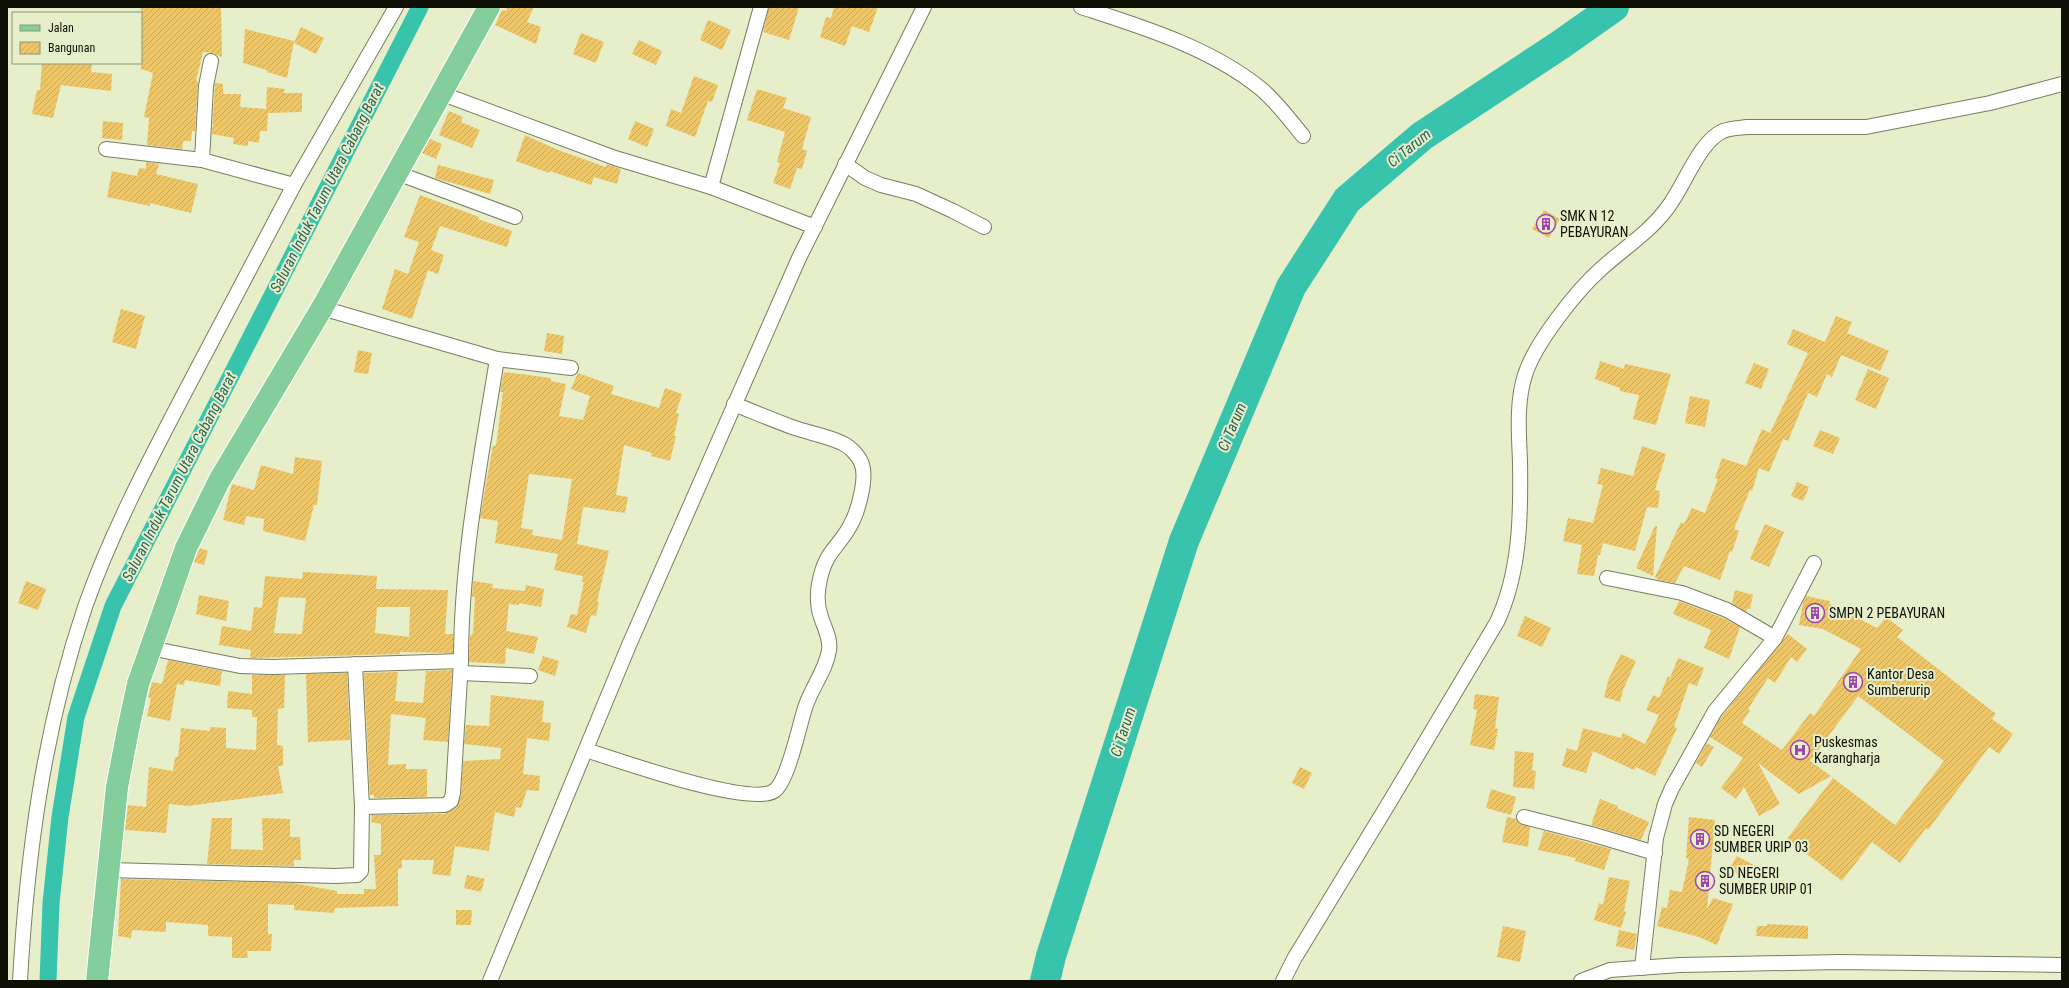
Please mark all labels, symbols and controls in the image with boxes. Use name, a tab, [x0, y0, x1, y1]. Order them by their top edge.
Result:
legend	[12, 12, 142, 64]
text: Jalan	[48, 21, 74, 35]
text: Bangunan	[48, 41, 95, 55]
water label: Saluran Induk Tarum Utara Cabang Barat	[266, 80, 388, 295]
water label: Ci Tarum	[1384, 125, 1434, 171]
place label: SMK N 12 PEBAYURAN	[1560, 208, 1629, 240]
building icon: SMK N 12 PEBAYURAN	[1535, 213, 1557, 235]
water label: Saluran Induk Tarum Utara Cabang Barat	[118, 369, 240, 584]
water label: Ci Tarum	[1214, 400, 1250, 454]
building icon: SMPN 2 PEBAYURAN	[1804, 602, 1826, 624]
place label: SMPN 2 PEBAYURAN	[1829, 605, 1945, 621]
place label: Kantor Desa Sumberurip	[1867, 666, 1934, 698]
building icon: Kantor Desa Sumberurip	[1842, 671, 1864, 693]
water label: Ci Tarum	[1107, 705, 1139, 759]
place label: Puskesmas Karangharja	[1814, 734, 1880, 766]
hospital icon: Puskesmas Karangharja	[1789, 739, 1811, 761]
place label: SD NEGERI SUMBER URIP 03	[1714, 823, 1809, 855]
building icon: SD NEGERI SUMBER URIP 03	[1689, 828, 1711, 850]
place label: SD NEGERI SUMBER URIP 01	[1719, 865, 1814, 897]
building icon: SD NEGERI SUMBER URIP 01	[1694, 870, 1716, 892]

